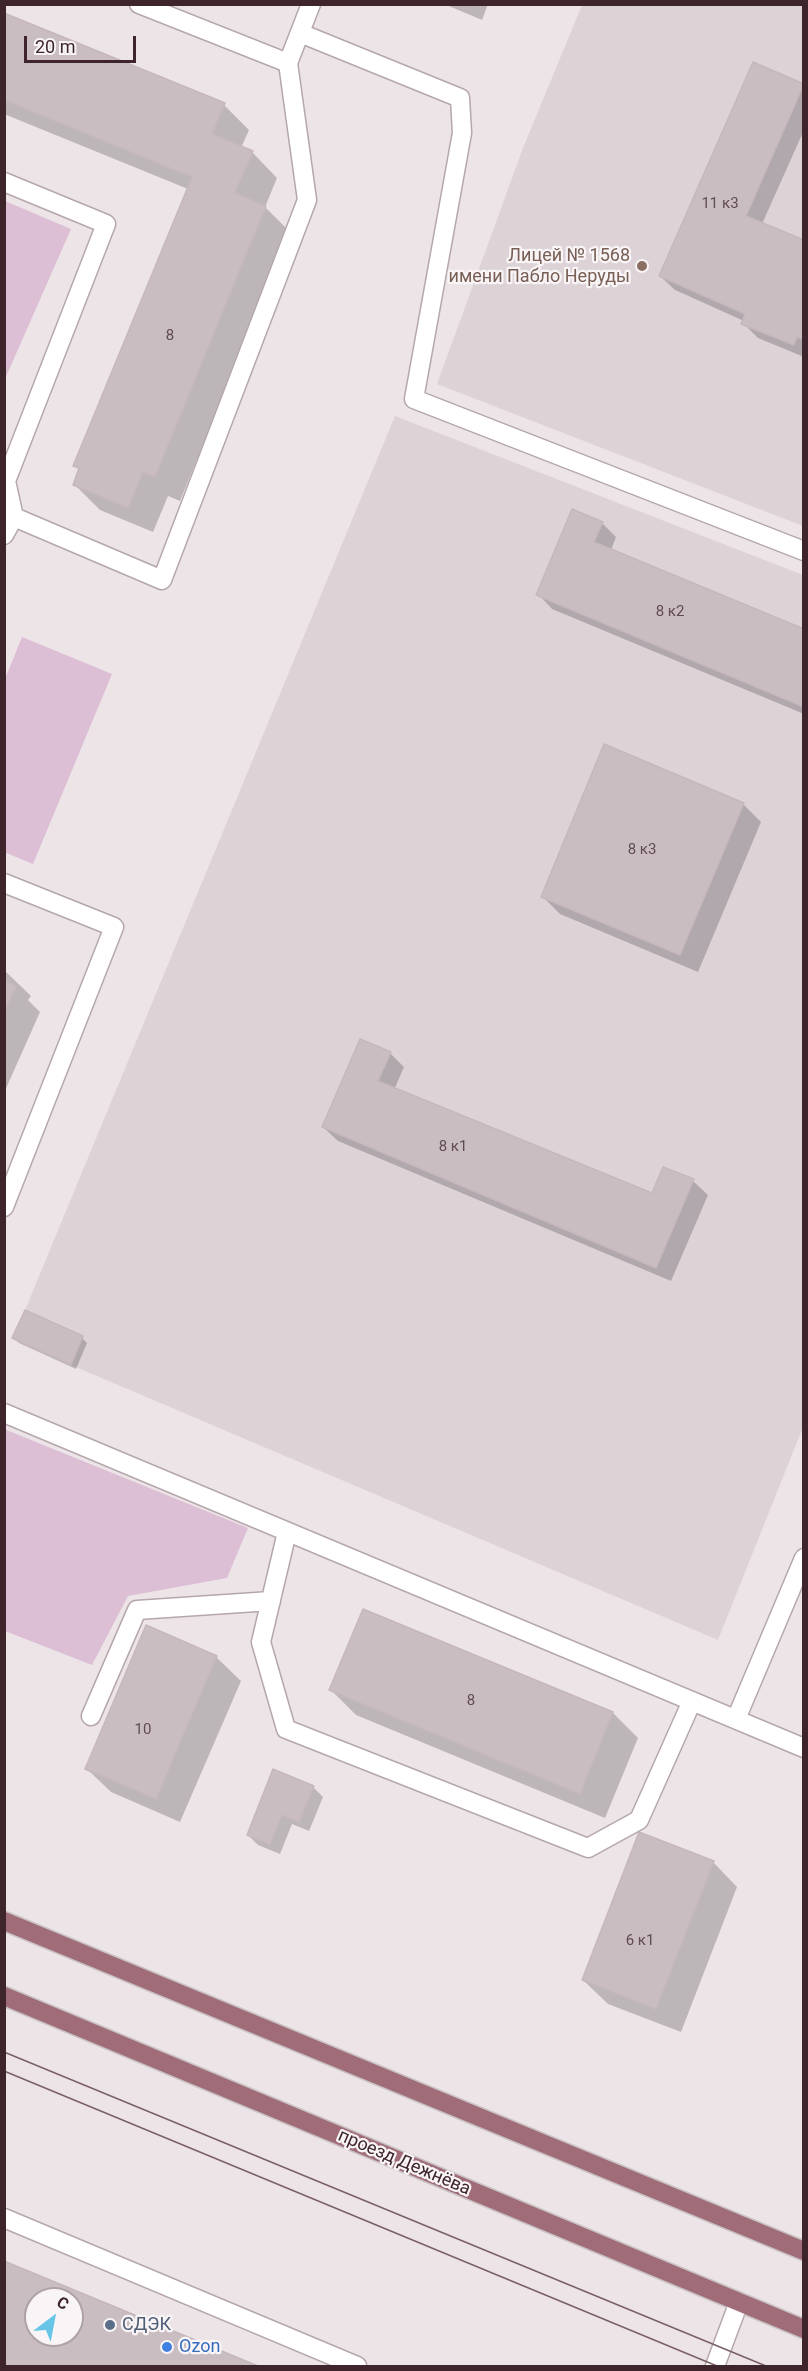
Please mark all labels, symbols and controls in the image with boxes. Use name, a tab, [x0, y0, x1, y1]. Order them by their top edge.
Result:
scale bar	[27, 24, 140, 62]
text: 20 m	[35, 36, 75, 57]
house number: 11 к3	[701, 195, 739, 213]
place label: Лицей № 1568 имени Пабло Неруды	[448, 245, 630, 288]
marker: Лицей № 1568 имени Пабло Неруды	[635, 259, 649, 273]
house number: 8	[166, 327, 174, 345]
house number: 8 к2	[656, 603, 684, 621]
house number: 8 к3	[628, 841, 656, 859]
house number: 8 к1	[439, 1138, 467, 1156]
house number: 8	[467, 1692, 475, 1710]
house number: 10	[135, 1721, 151, 1739]
house number: 6 к1	[626, 1932, 654, 1950]
street label: проезд Дежнёва	[335, 2125, 473, 2201]
north arrow	[24, 2287, 84, 2347]
text: С	[53, 2292, 72, 2314]
place label: СДЭК	[122, 2314, 171, 2336]
marker: СДЭК	[103, 2318, 117, 2332]
place label: Ozon	[179, 2336, 220, 2358]
marker: Ozon	[160, 2340, 174, 2354]

